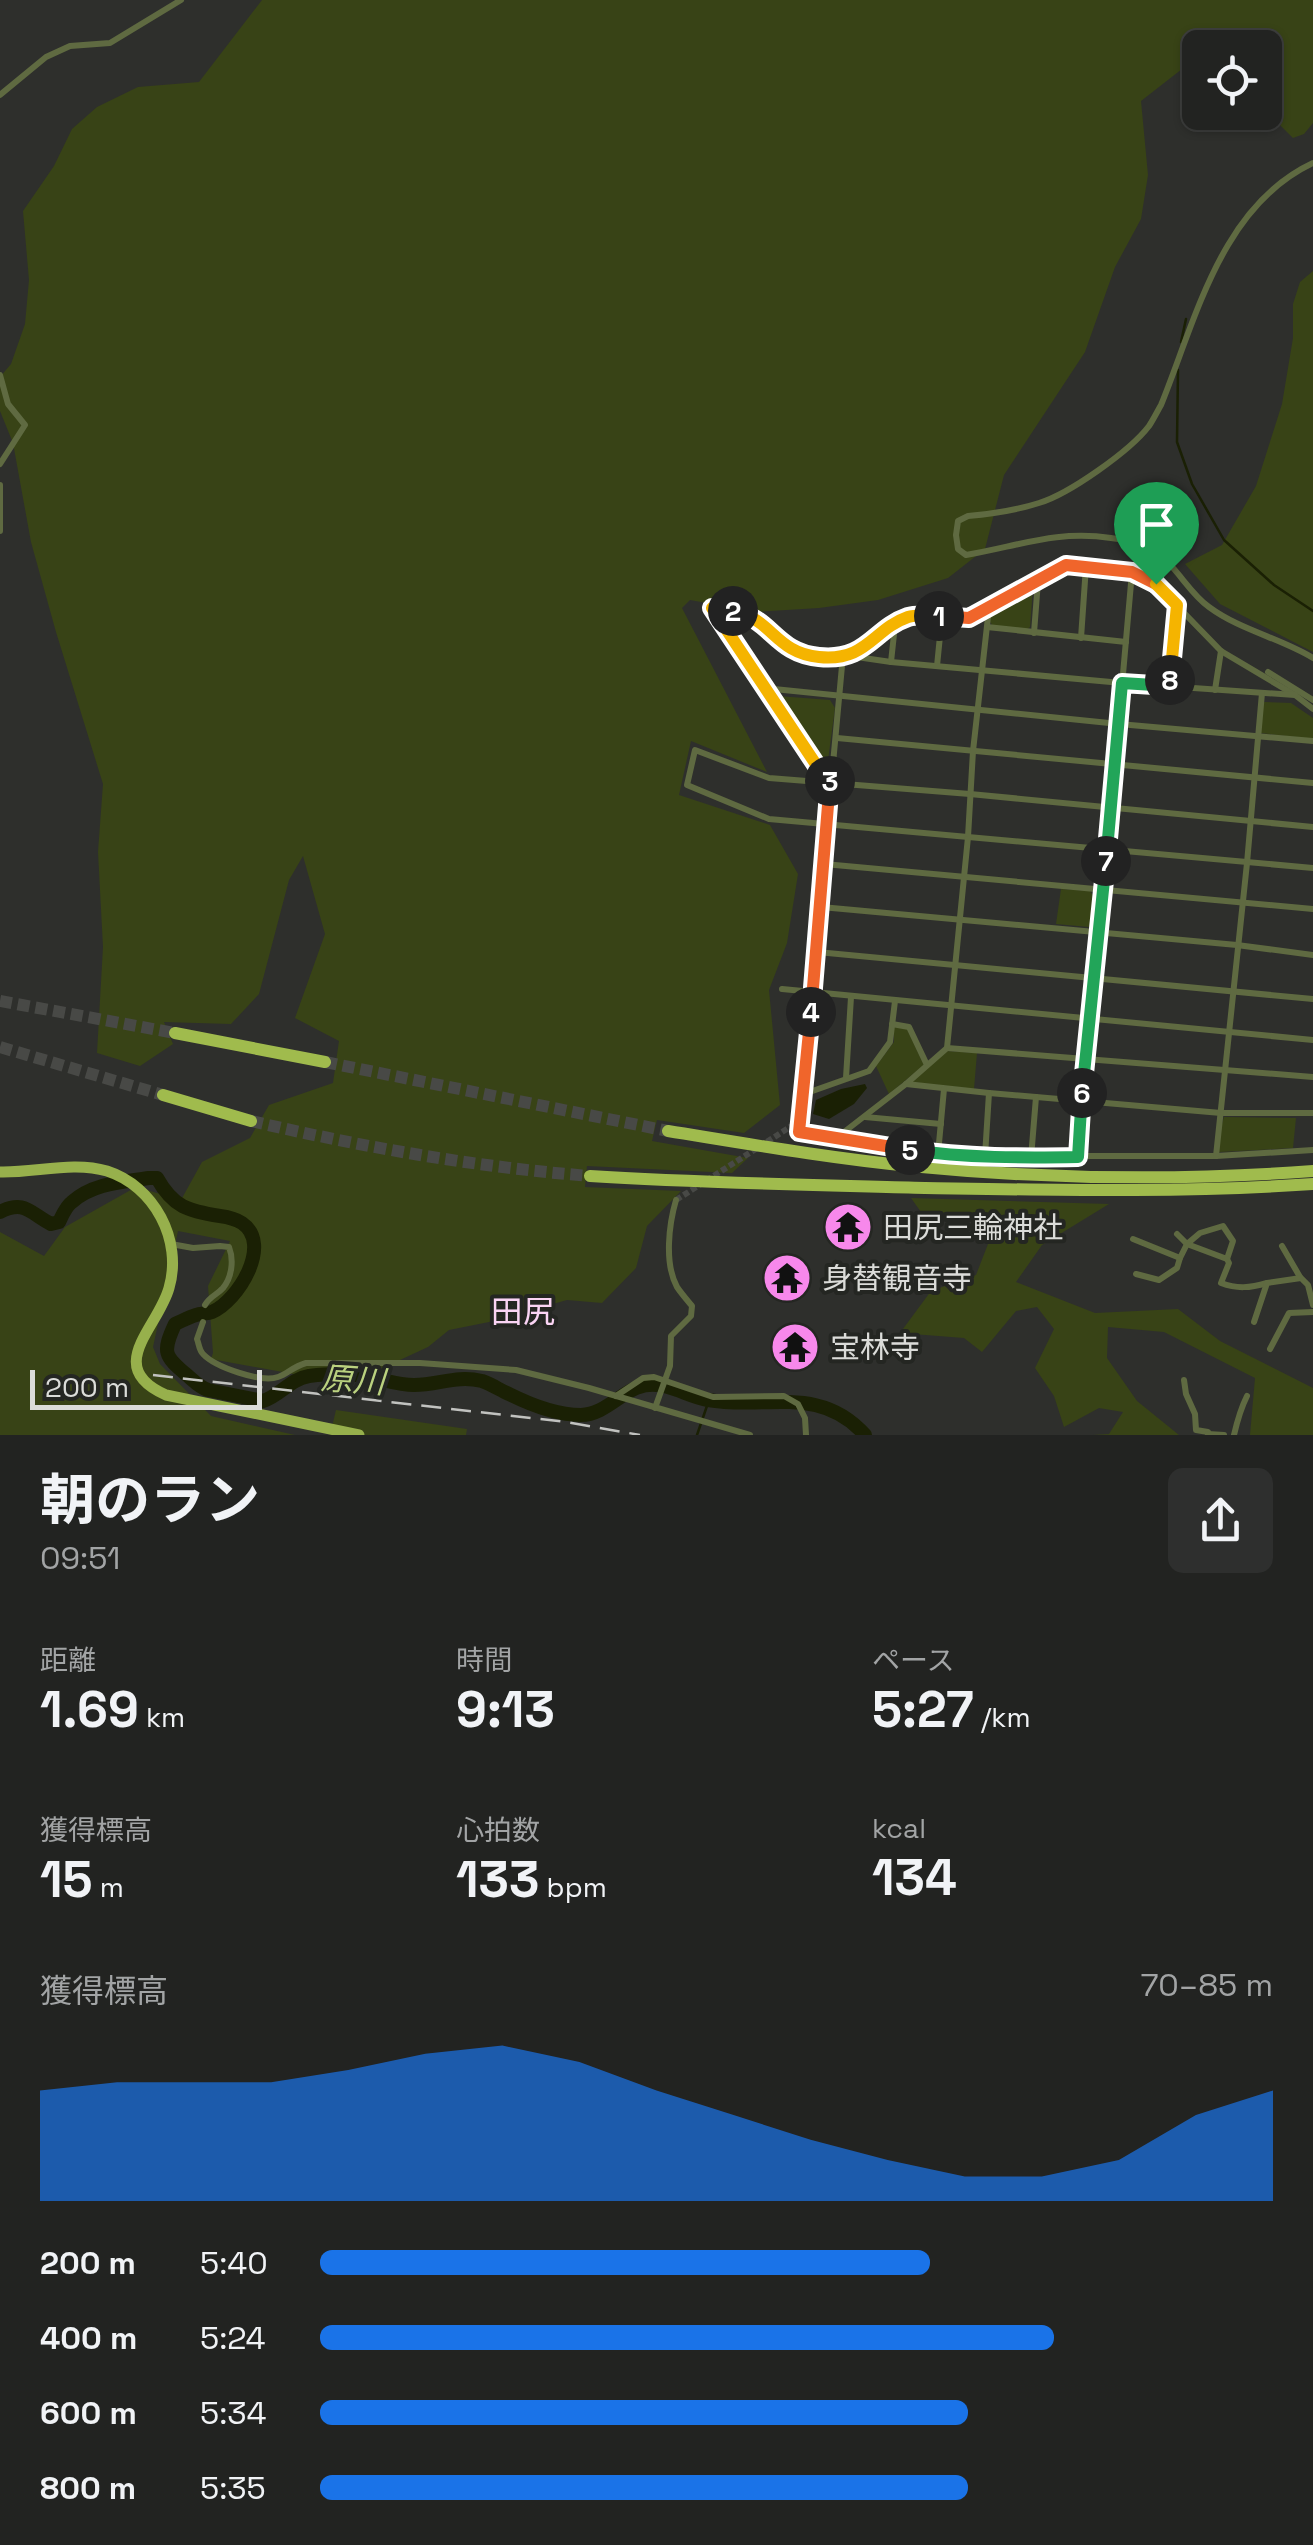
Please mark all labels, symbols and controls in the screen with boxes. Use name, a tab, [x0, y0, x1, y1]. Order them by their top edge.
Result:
map controls	[1182, 30, 1282, 130]
button: locate	[1182, 30, 1282, 130]
pin	[1114, 482, 1199, 585]
icon: arrive	[1129, 497, 1184, 552]
pin: 2	[708, 586, 758, 636]
pin: 1	[914, 591, 964, 641]
text: 2	[725, 593, 741, 629]
text: 1	[933, 598, 945, 634]
pin: 8	[1145, 655, 1195, 705]
text: 8	[1162, 662, 1178, 698]
pin: 3	[805, 756, 855, 806]
text: 3	[821, 763, 839, 799]
pin: 7	[1081, 836, 1131, 886]
text: 7	[1098, 843, 1114, 879]
pin: 4	[786, 987, 836, 1037]
text: 4	[802, 994, 820, 1030]
pin: 6	[1057, 1068, 1107, 1118]
text: 6	[1073, 1075, 1091, 1111]
pin: 5	[885, 1125, 935, 1175]
text: 5	[902, 1132, 918, 1168]
temple icon: 田尻三輪神社	[822, 1201, 874, 1253]
place label: 田尻三輪神社	[883, 1208, 1063, 1247]
temple icon: 身替観音寺	[761, 1252, 813, 1304]
place label: 身替観音寺	[822, 1259, 972, 1298]
district label: 田尻	[491, 1292, 555, 1332]
temple icon: 宝林寺	[769, 1321, 821, 1373]
place label: 宝林寺	[830, 1328, 920, 1367]
water label: 原川	[320, 1358, 389, 1402]
scale bar	[30, 1365, 262, 1410]
text: 200 m	[45, 1369, 129, 1405]
text: 朝のラン	[40, 1465, 260, 1535]
button: share	[1168, 1468, 1273, 1573]
text: 09:51	[40, 1538, 120, 1578]
text: 距離	[40, 1642, 96, 1678]
text: 時間	[456, 1642, 512, 1678]
text: ペース	[872, 1642, 955, 1678]
text: 1.69	[40, 1678, 139, 1742]
text: 9:13	[456, 1678, 555, 1742]
text: 5:27	[872, 1678, 974, 1742]
text: km	[139, 1699, 185, 1735]
text: /km	[974, 1699, 1031, 1735]
text: kcal	[872, 1810, 926, 1846]
text: 獲得標高	[40, 1812, 152, 1848]
text: 心拍数	[456, 1812, 540, 1848]
text: 134	[872, 1846, 957, 1910]
text: 15	[40, 1848, 93, 1912]
text: 133	[456, 1848, 539, 1912]
text: m	[93, 1869, 124, 1905]
text: bpm	[539, 1869, 607, 1905]
text: 70–85 m	[1140, 1965, 1273, 2005]
text: 獲得標高	[40, 1971, 168, 2011]
text: 200 m	[40, 2243, 136, 2283]
text: 5:40	[200, 2243, 268, 2283]
text: 400 m	[40, 2318, 137, 2358]
text: 5:24	[200, 2318, 266, 2358]
text: 600 m	[40, 2393, 137, 2433]
text: 5:34	[200, 2393, 267, 2433]
text: 800 m	[40, 2468, 136, 2508]
text: 5:35	[200, 2468, 266, 2508]

